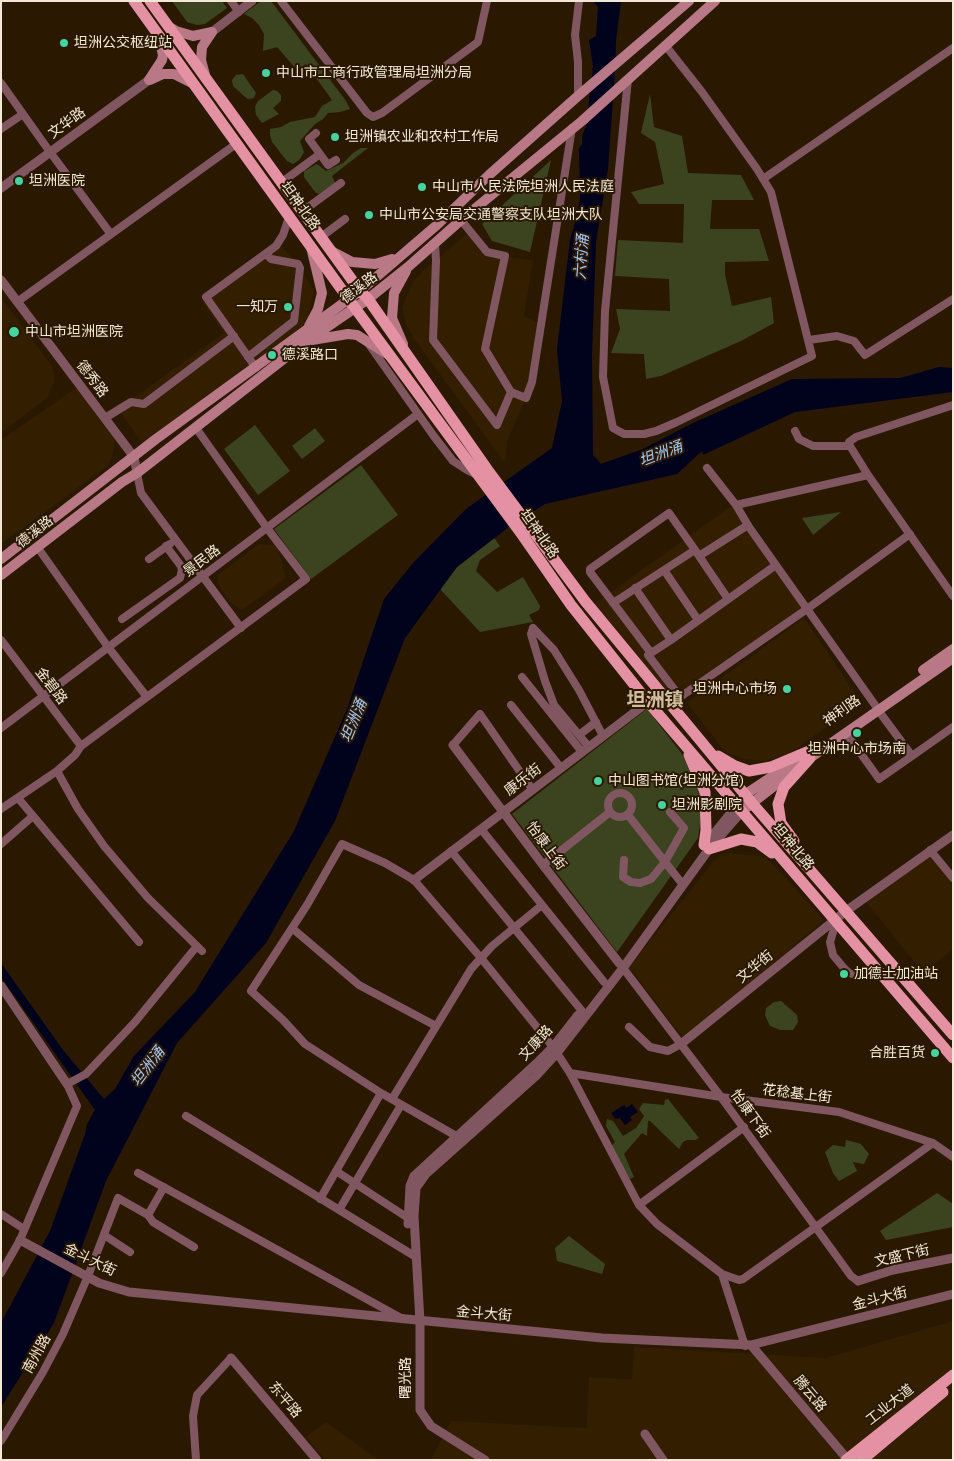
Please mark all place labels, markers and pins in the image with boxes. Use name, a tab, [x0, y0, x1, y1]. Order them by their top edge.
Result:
place label: 坦洲公交枢纽站	[74, 35, 172, 51]
marker: 坦洲公交枢纽站	[58, 37, 70, 49]
place label: 中山市工商行政管理局坦洲分局	[276, 65, 472, 81]
marker: 中山市工商行政管理局坦洲分局	[260, 67, 272, 79]
place label: 坦洲镇农业和农村工作局	[345, 129, 499, 145]
marker: 坦洲镇农业和农村工作局	[329, 131, 341, 143]
place label: 坦洲医院	[29, 173, 85, 189]
marker: 坦洲医院	[13, 175, 25, 187]
place label: 中山市人民法院坦洲人民法庭	[432, 179, 614, 195]
marker: 中山市人民法院坦洲人民法庭	[416, 181, 428, 193]
place label: 中山市公安局交通警察支队坦洲大队	[379, 207, 603, 223]
marker: 中山市公安局交通警察支队坦洲大队	[363, 209, 375, 221]
place label: 一知万	[236, 299, 278, 315]
marker: 一知万	[282, 301, 294, 313]
place label: 中山市坦洲医院	[25, 324, 123, 340]
marker: 中山市坦洲医院	[7, 325, 21, 339]
place label: 德溪路口	[282, 347, 338, 363]
marker: 德溪路口	[266, 349, 278, 361]
place label: 坦洲中心市场	[693, 681, 777, 697]
marker: 坦洲中心市场	[781, 683, 793, 695]
marker: 坦洲中心市场南	[851, 727, 863, 739]
place label: 坦洲中心市场南	[808, 741, 906, 757]
place label: 中山图书馆(坦洲分馆)	[608, 773, 744, 789]
marker: 中山图书馆(坦洲分馆)	[592, 775, 604, 787]
place label: 坦洲影剧院	[672, 797, 742, 813]
marker: 坦洲影剧院	[656, 799, 668, 811]
place label: 加德士加油站	[854, 966, 938, 982]
marker: 加德士加油站	[838, 968, 850, 980]
place label: 合胜百货	[869, 1045, 925, 1061]
marker: 合胜百货	[929, 1047, 941, 1059]

